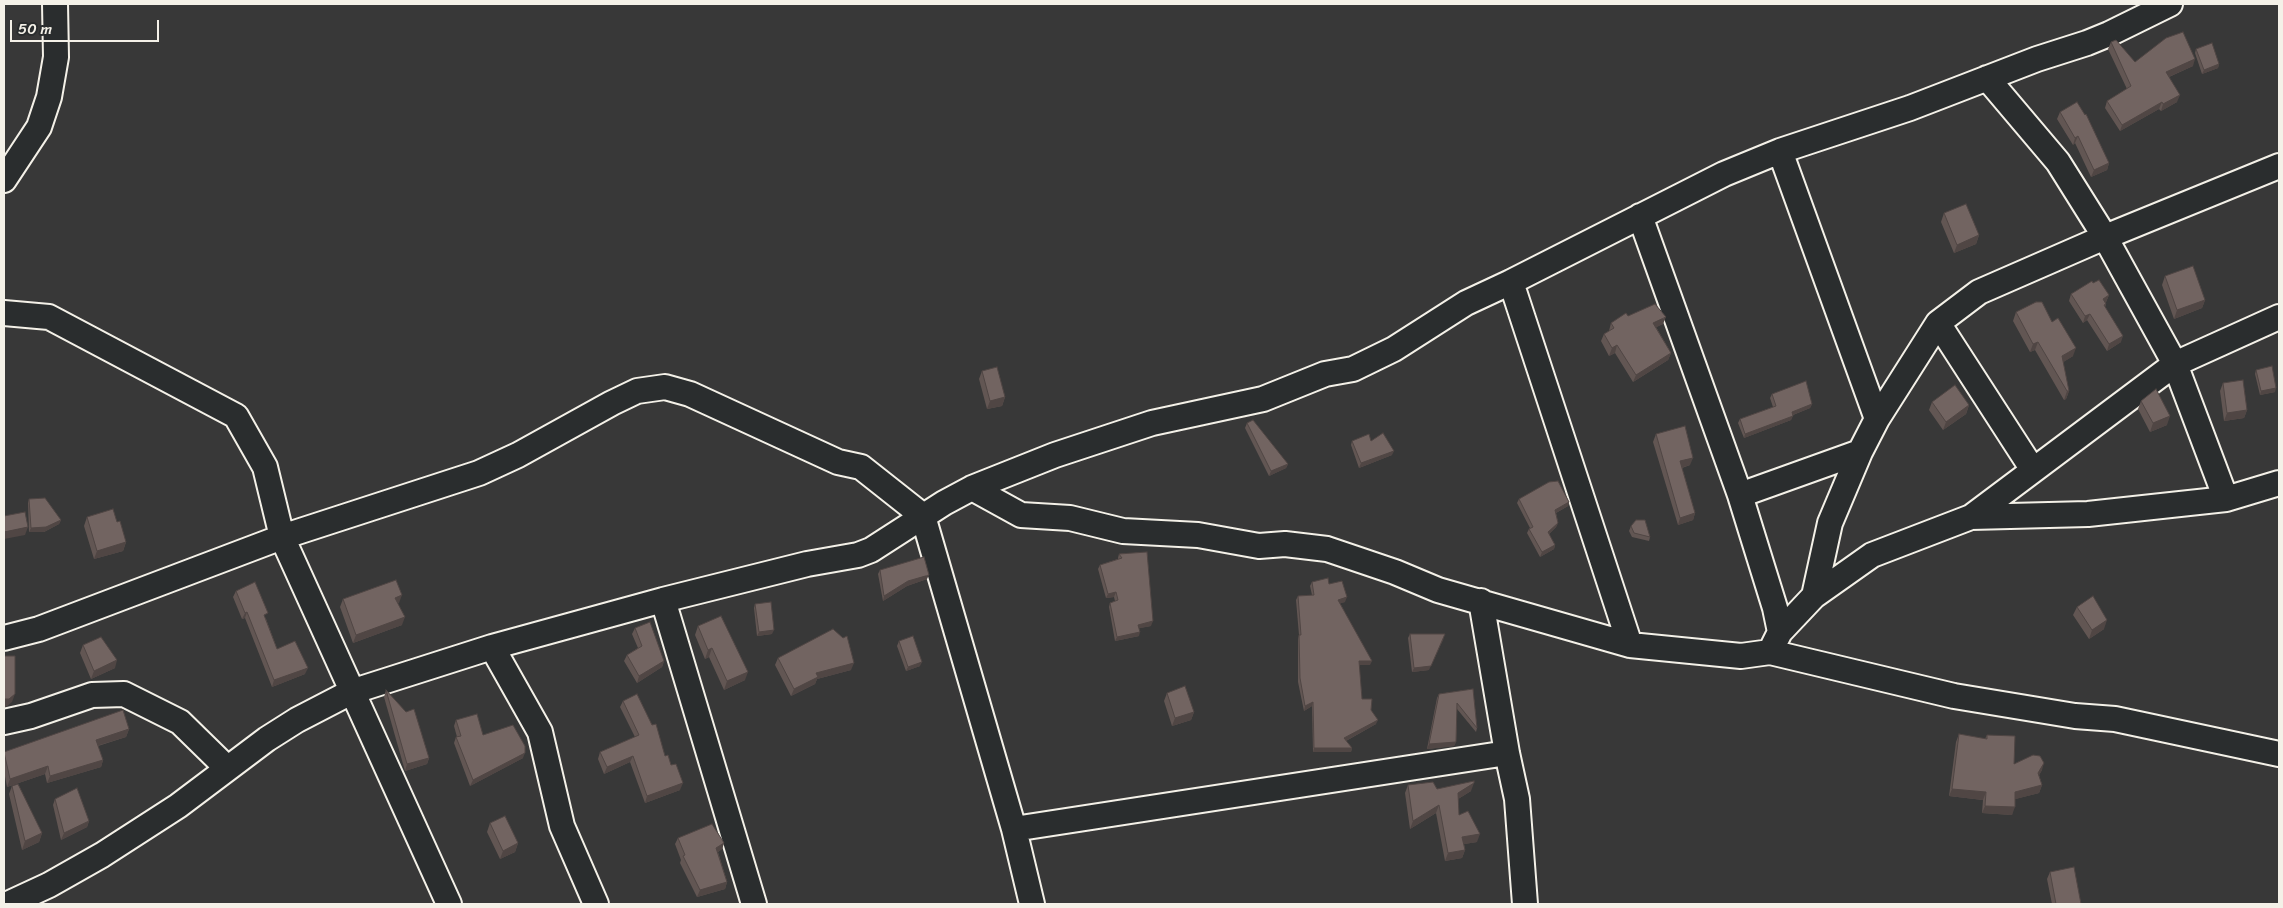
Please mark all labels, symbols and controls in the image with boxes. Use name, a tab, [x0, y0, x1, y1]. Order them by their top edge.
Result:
scale bar	[12, 10, 161, 42]
text: 50 m	[18, 16, 52, 42]

